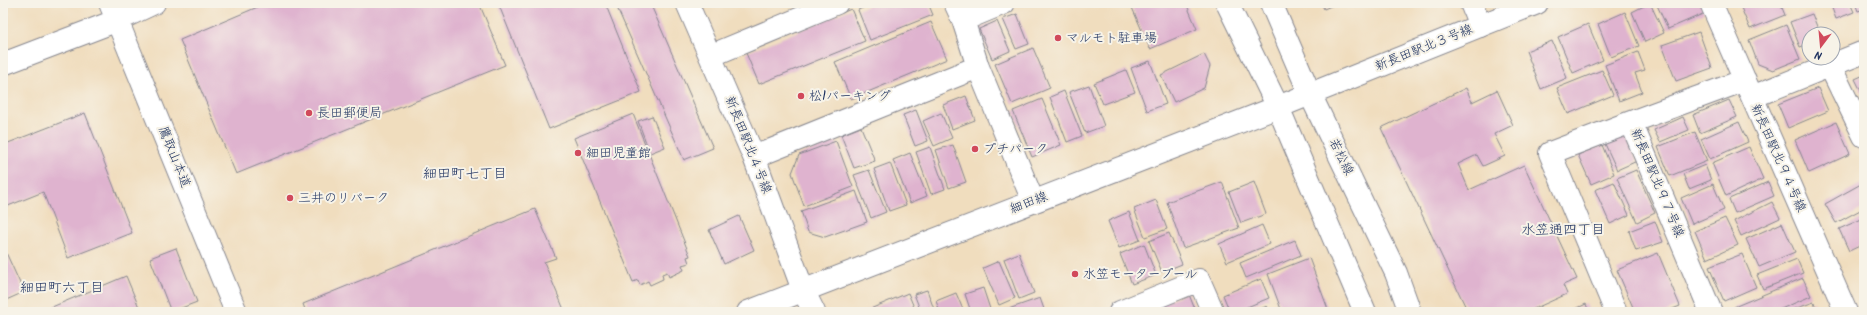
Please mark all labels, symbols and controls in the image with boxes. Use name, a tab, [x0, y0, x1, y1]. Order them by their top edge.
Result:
street label: 新長田駅北３号線	[1372, 18, 1477, 77]
north arrow	[1801, 26, 1841, 66]
place label: マルモト駐車場	[1066, 28, 1157, 49]
marker: マルモト駐車場	[1053, 33, 1063, 43]
text: N	[1813, 45, 1824, 64]
place label: 松1パーキング	[809, 86, 891, 107]
marker: 松1パーキング	[796, 91, 806, 101]
street label: 新長田駅北４号線	[719, 93, 778, 198]
street label: 新長田駅北９４号線	[1745, 100, 1812, 217]
place label: 長田郵便局	[317, 103, 382, 124]
marker: 長田郵便局	[304, 108, 314, 118]
street label: 鷹取山本道	[152, 123, 196, 191]
street label: 新長田駅北９７号線	[1624, 125, 1690, 242]
street label: 若松線	[1323, 135, 1359, 180]
place label: プチパーク	[983, 139, 1048, 160]
place label: 細田児童館	[586, 143, 651, 164]
marker: プチパーク	[970, 144, 980, 154]
marker: 細田児童館	[573, 148, 583, 158]
district label: 細田町七丁目	[423, 163, 507, 185]
street label: 細田線	[1007, 186, 1052, 220]
place label: 三井のリパーク	[298, 188, 389, 209]
marker: 三井のリパーク	[285, 193, 295, 203]
district label: 水笠通四丁目	[1521, 219, 1605, 241]
place label: 水笠モータープール	[1083, 264, 1198, 285]
marker: 水笠モータープール	[1070, 269, 1080, 279]
district label: 細田町六丁目	[20, 277, 104, 299]

